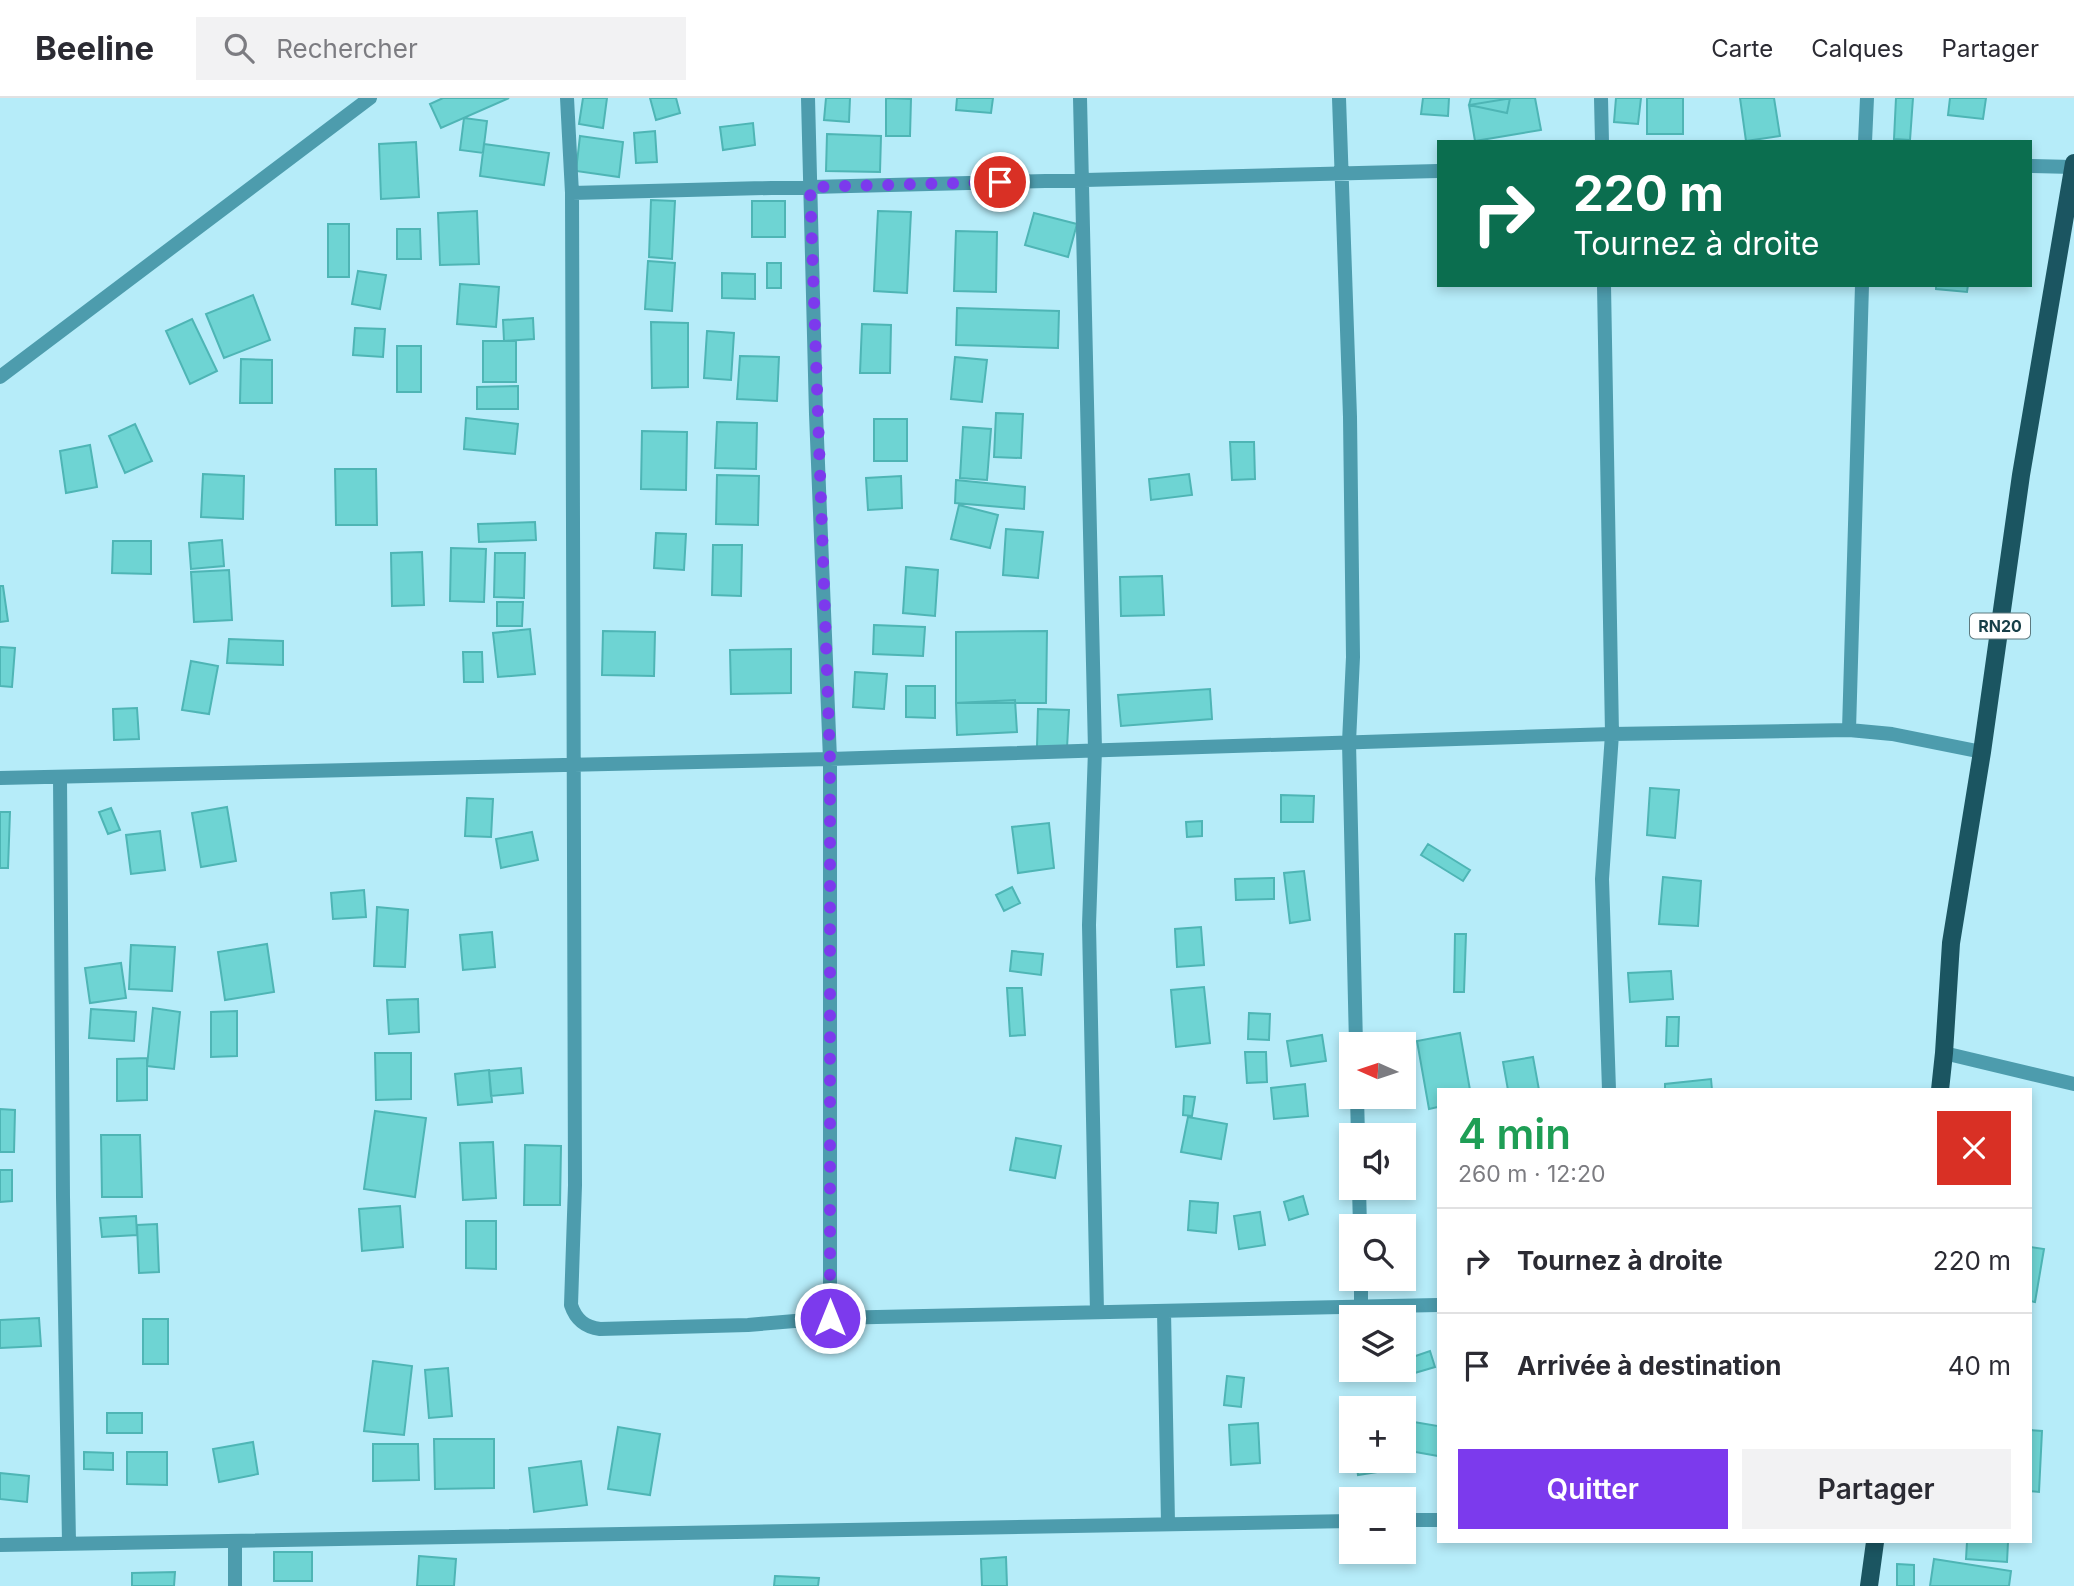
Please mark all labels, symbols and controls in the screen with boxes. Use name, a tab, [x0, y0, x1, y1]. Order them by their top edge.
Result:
search box	[196, 17, 686, 80]
text: Beeline	[35, 28, 154, 68]
icon: search	[220, 29, 258, 67]
text: Rechercher	[276, 33, 418, 64]
text: Carte	[1711, 34, 1773, 63]
text: Calques	[1811, 34, 1904, 63]
text: Partager	[1942, 34, 2039, 63]
pin	[970, 152, 1030, 212]
icon: arrive	[981, 163, 1019, 201]
text: 220 m	[1573, 164, 1724, 223]
icon: right	[1458, 168, 1549, 259]
text: Tournez à droite	[1573, 224, 1819, 263]
road number: RN20	[1970, 614, 2030, 638]
north arrow	[1339, 1032, 1416, 1110]
map controls	[1339, 1032, 1416, 1564]
text: 4 min	[1458, 1108, 1571, 1159]
button: close	[1937, 1111, 2011, 1185]
button: sound	[1339, 1123, 1416, 1200]
text: 260 m · 12:20	[1458, 1160, 1606, 1188]
button: search	[1339, 1214, 1416, 1291]
icon: right	[1458, 1242, 1496, 1280]
text: Tournez à droite	[1517, 1245, 1723, 1276]
text: 220 m	[1933, 1245, 2011, 1276]
position arrow	[793, 1281, 867, 1355]
button: layers	[1339, 1305, 1416, 1382]
icon: arrive	[1458, 1347, 1496, 1385]
text: Arrivée à destination	[1517, 1350, 1782, 1381]
text: 40 m	[1948, 1350, 2011, 1381]
button: +	[1339, 1396, 1416, 1473]
button: Quitter	[1458, 1449, 1728, 1529]
button: Partager	[1742, 1449, 2011, 1529]
button: −	[1339, 1487, 1416, 1564]

